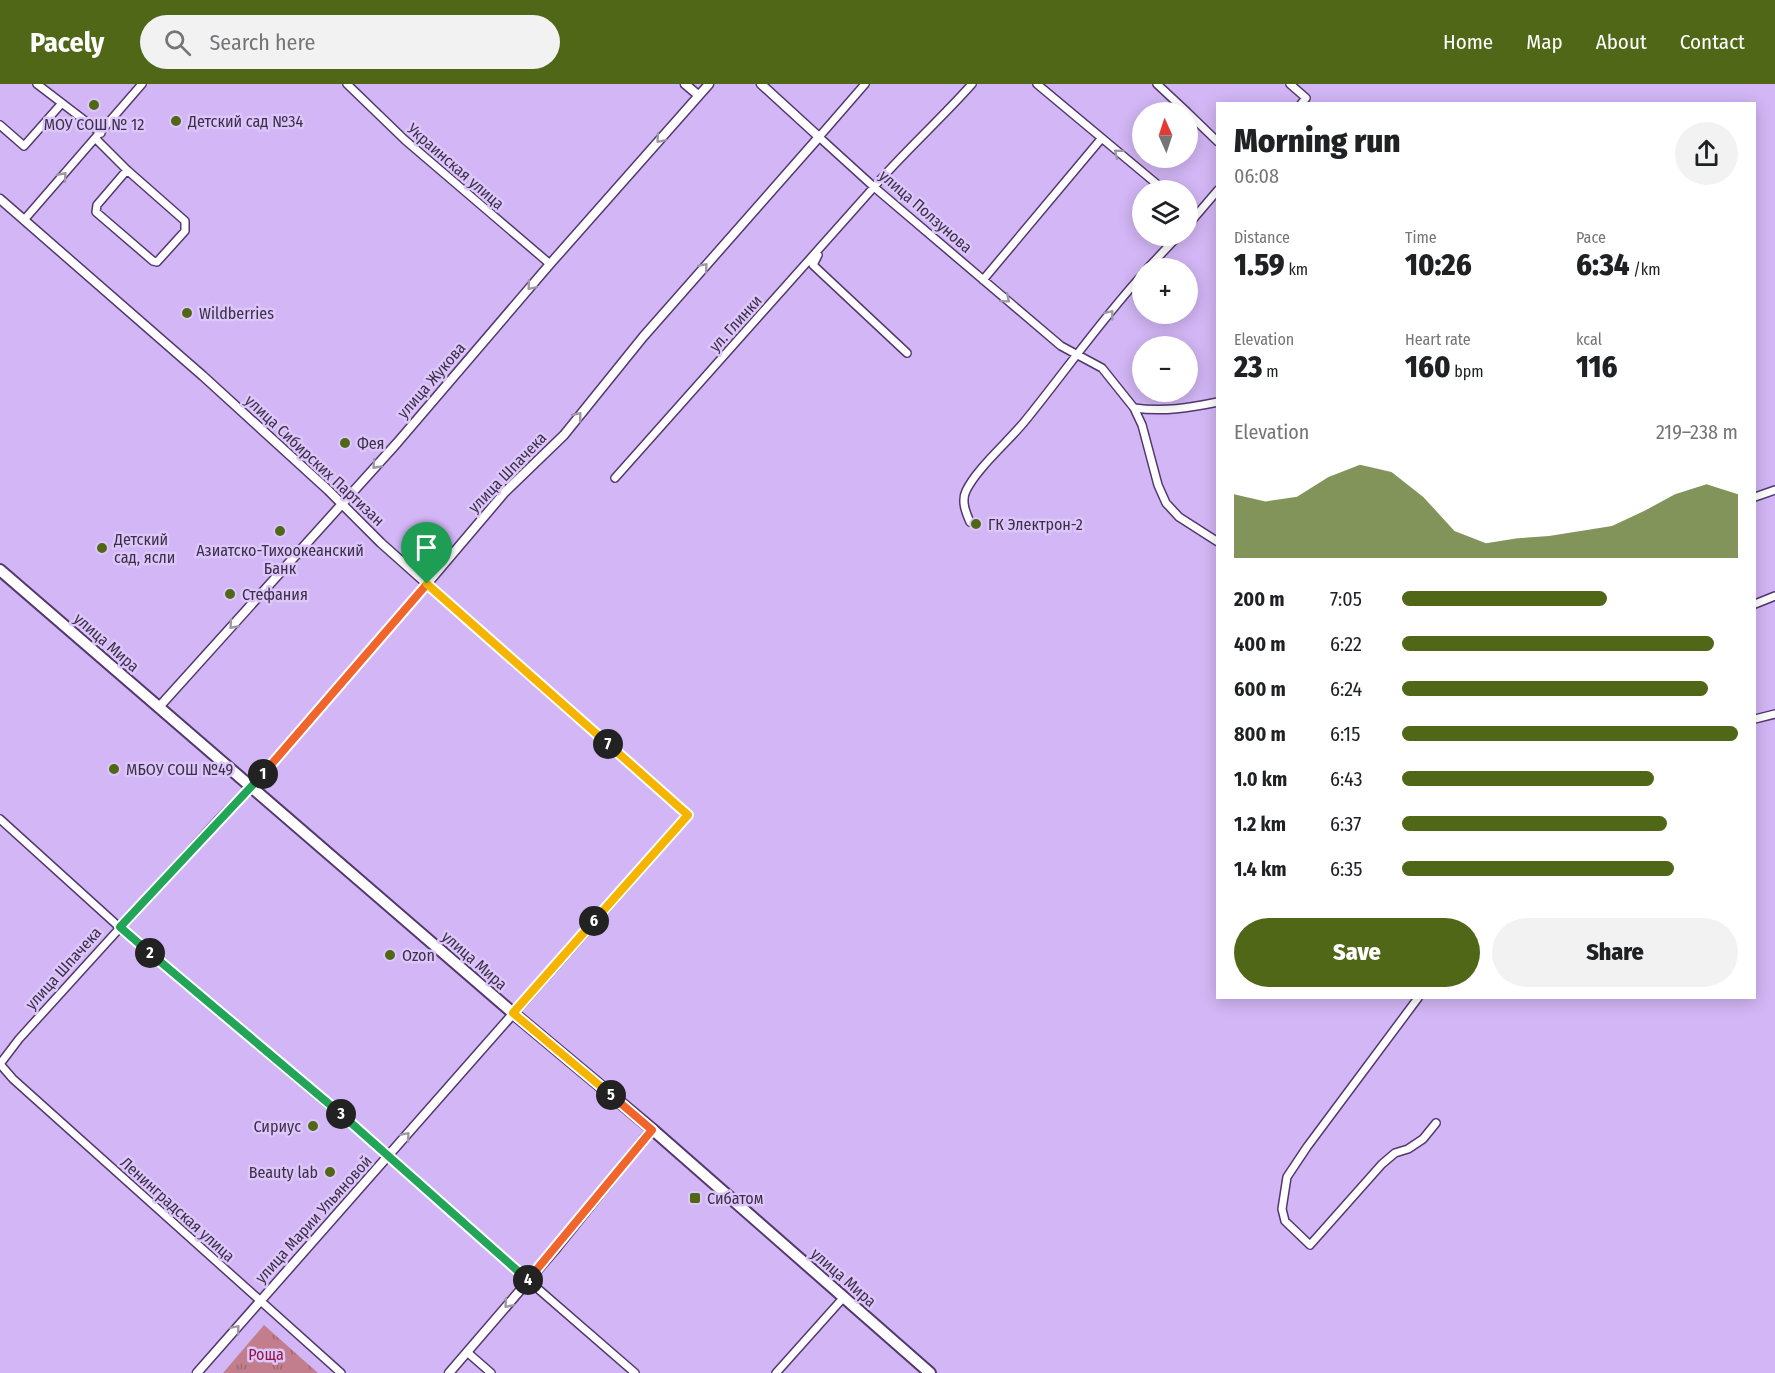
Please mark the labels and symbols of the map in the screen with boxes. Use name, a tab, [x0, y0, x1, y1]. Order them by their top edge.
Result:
marker: МОУ СОШ № 12	[87, 98, 101, 112]
north arrow	[1132, 102, 1198, 168]
place label: Детский сад №34	[187, 112, 303, 131]
marker: Детский сад №34	[169, 114, 183, 128]
place label: МОУ СОШ № 12	[44, 115, 144, 134]
street label: Украинская улица	[403, 119, 508, 214]
one-way arrow	[656, 132, 667, 143]
one-way arrow	[1114, 150, 1125, 161]
street label: улица Ползунова	[875, 166, 976, 257]
one-way arrow	[56, 172, 67, 183]
one-way arrow	[697, 263, 708, 274]
one-way arrow	[528, 279, 539, 290]
street label: ул. Глинки	[705, 291, 766, 356]
one-way arrow	[999, 292, 1010, 303]
place label: Wildberries	[199, 304, 274, 323]
marker: Wildberries	[180, 306, 194, 320]
one-way arrow	[1103, 310, 1114, 321]
street label: улица Жукова	[393, 338, 470, 422]
street label: улица Сибирских Партизан	[241, 391, 388, 530]
one-way arrow	[571, 412, 582, 423]
street label: улица Шпачека	[464, 428, 551, 516]
place label: Фея	[357, 434, 384, 453]
marker: Фея	[338, 436, 352, 450]
one-way arrow	[372, 459, 383, 469]
place label: ГК Электрон-2	[988, 515, 1083, 534]
marker: ГК Электрон-2	[969, 517, 983, 531]
pin	[401, 522, 452, 584]
marker: Азиатско-Тихоокеанский Банк	[273, 524, 287, 538]
place label: Детский сад, ясли	[113, 530, 175, 567]
marker: Детский сад, ясли	[95, 541, 109, 555]
place label: Азиатско-Тихоокеанский Банк	[196, 541, 364, 578]
place label: Стефания	[242, 585, 308, 604]
marker: Стефания	[223, 587, 237, 601]
street label: улица Мира	[70, 609, 143, 676]
one-way arrow	[229, 619, 240, 629]
pin: 7	[593, 729, 623, 759]
pin: 1	[248, 759, 278, 789]
place label: МБОУ СОШ №49	[126, 760, 234, 779]
marker: МБОУ СОШ №49	[107, 762, 121, 776]
pin: 6	[579, 906, 609, 936]
street label: улица Шпачека	[21, 923, 105, 1013]
street label: улица Мира	[438, 927, 511, 994]
pin: 2	[135, 938, 165, 968]
place label: Ozon	[402, 946, 435, 965]
marker: Ozon	[383, 948, 397, 962]
pin: 5	[596, 1080, 626, 1110]
pin: 3	[326, 1099, 356, 1129]
place label: Сириус	[253, 1117, 301, 1136]
marker: Сириус	[306, 1119, 320, 1133]
one-way arrow	[399, 1131, 410, 1142]
street label: улица Марии Ульяновой	[251, 1152, 376, 1287]
street label: Ленинградская улица	[117, 1153, 239, 1266]
place label: Beauty lab	[249, 1163, 318, 1182]
marker: Beauty lab	[323, 1165, 337, 1179]
place label: Сибатом	[707, 1189, 763, 1208]
marker: Сибатом	[688, 1191, 702, 1205]
street label: улица Мира	[807, 1244, 880, 1311]
pin: 4	[513, 1265, 543, 1295]
one-way arrow	[505, 1297, 516, 1308]
one-way arrow	[229, 1325, 240, 1336]
park label: Роща	[248, 1345, 284, 1364]

